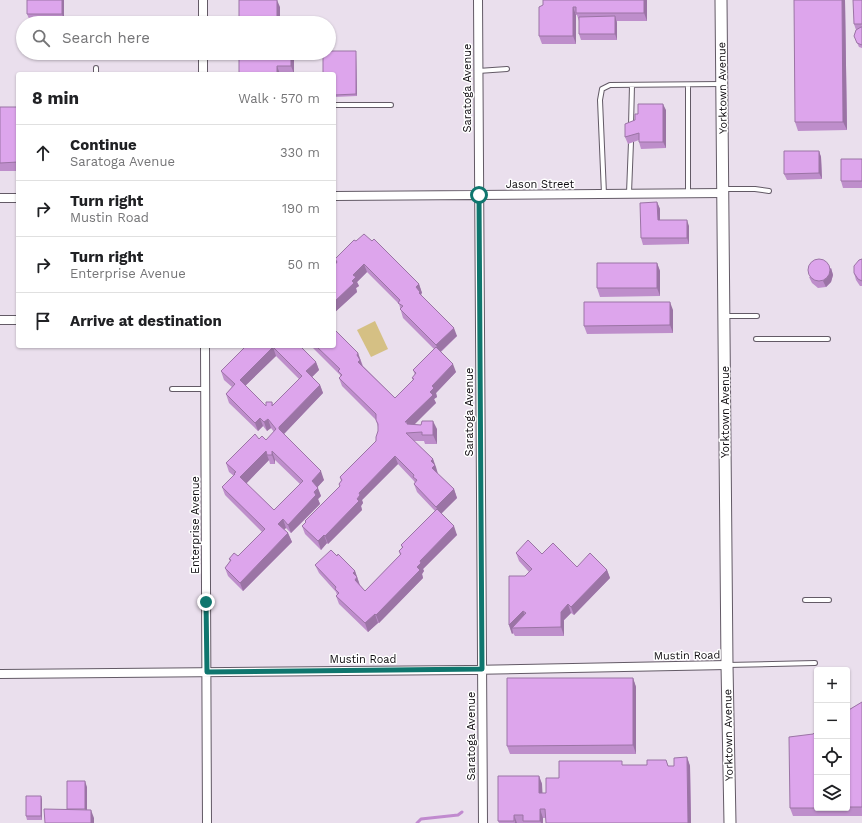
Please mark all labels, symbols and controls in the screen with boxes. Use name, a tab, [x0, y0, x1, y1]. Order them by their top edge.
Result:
search box	[16, 16, 336, 60]
icon: search	[30, 27, 52, 49]
text: Search here	[62, 29, 150, 47]
street label: Yorktown Avenue	[715, 42, 730, 134]
street label: Saratoga Avenue	[461, 44, 474, 132]
text: 8 min	[32, 88, 79, 108]
text: Walk · 570 m	[238, 91, 320, 106]
text: Continue	[70, 136, 137, 154]
icon: ahead	[32, 142, 54, 164]
text: 330 m	[280, 145, 320, 160]
text: Saratoga Avenue	[70, 154, 175, 169]
street label: Jason Street	[506, 178, 575, 191]
route start	[470, 186, 488, 204]
text: Turn right	[70, 192, 143, 210]
icon: right	[32, 198, 54, 220]
text: 190 m	[282, 201, 320, 216]
text: Mustin Road	[70, 210, 149, 225]
text: Turn right	[70, 248, 143, 266]
icon: right	[32, 254, 54, 276]
text: 50 m	[288, 257, 320, 272]
text: Enterprise Avenue	[70, 266, 186, 281]
icon: arrive	[32, 310, 54, 332]
text: Arrive at destination	[70, 312, 222, 330]
street label: Yorktown Avenue	[719, 366, 732, 458]
street label: Saratoga Avenue	[463, 368, 476, 456]
street label: Enterprise Avenue	[189, 476, 202, 574]
route end	[197, 593, 215, 611]
street label: Mustin Road	[653, 648, 721, 663]
street label: Mustin Road	[330, 653, 396, 666]
map controls	[814, 667, 850, 811]
button: +	[814, 667, 850, 703]
street label: Yorktown Avenue	[721, 689, 736, 781]
street label: Saratoga Avenue	[465, 692, 478, 780]
button: −	[814, 703, 850, 739]
button: locate	[814, 739, 850, 775]
button: layers	[814, 775, 850, 811]

